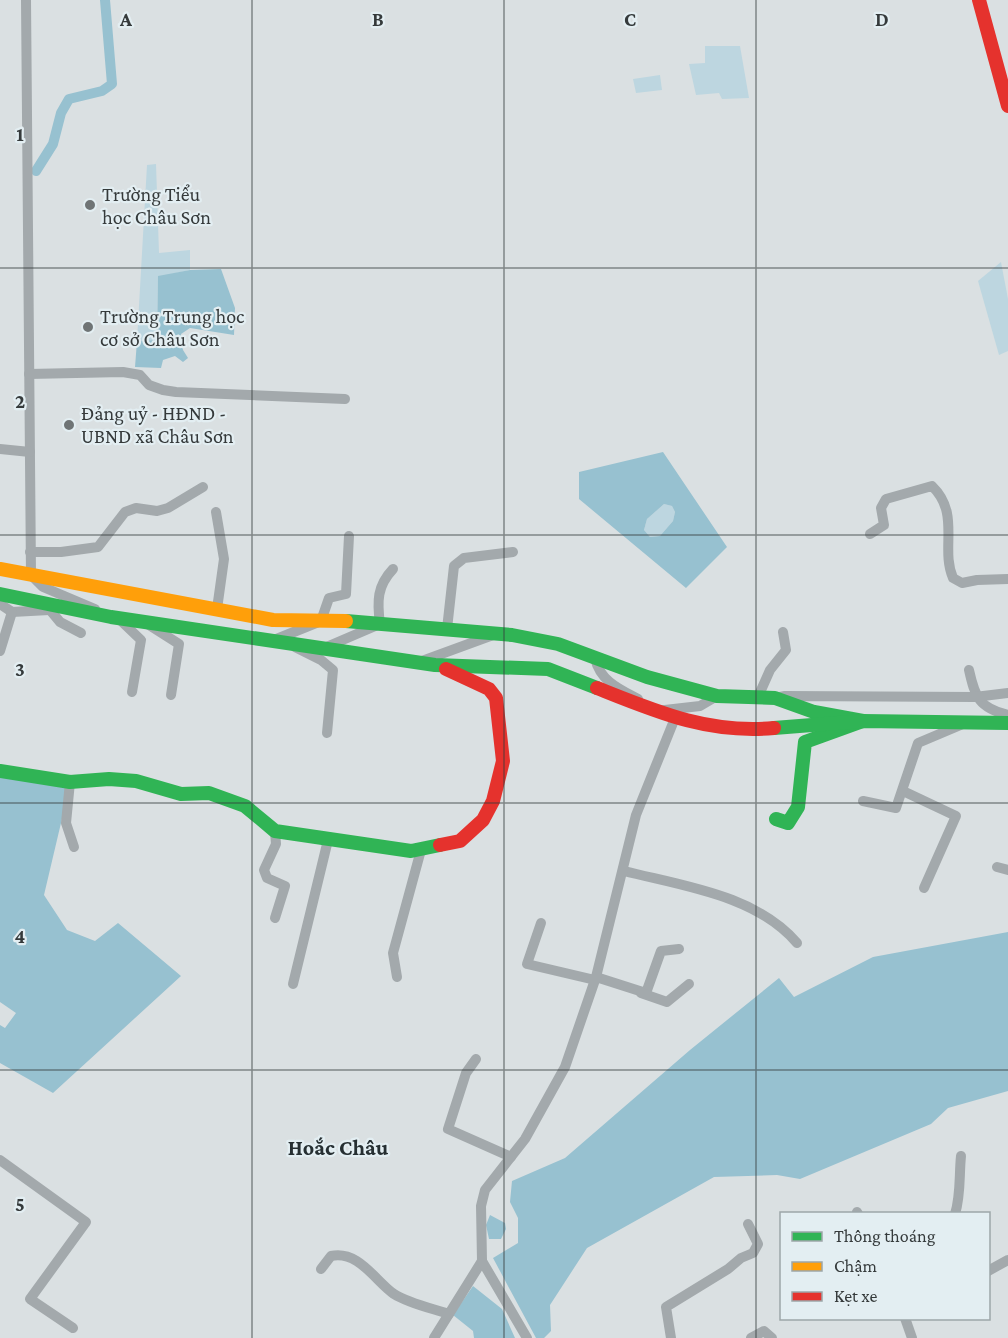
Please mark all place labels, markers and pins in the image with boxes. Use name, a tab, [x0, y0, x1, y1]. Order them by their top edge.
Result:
place label: Trường Tiểu học Châu Sơn	[102, 183, 211, 229]
marker: Trường Tiểu học Châu Sơn	[83, 198, 97, 212]
place label: Trường Trung học cơ sở Châu Sơn	[100, 305, 245, 350]
marker: Trường Trung học cơ sở Châu Sơn	[81, 320, 95, 334]
place label: Đảng uỷ - HĐND - UBND xã Châu Sơn	[81, 402, 234, 447]
marker: Đảng uỷ - HĐND - UBND xã Châu Sơn	[62, 418, 76, 432]

